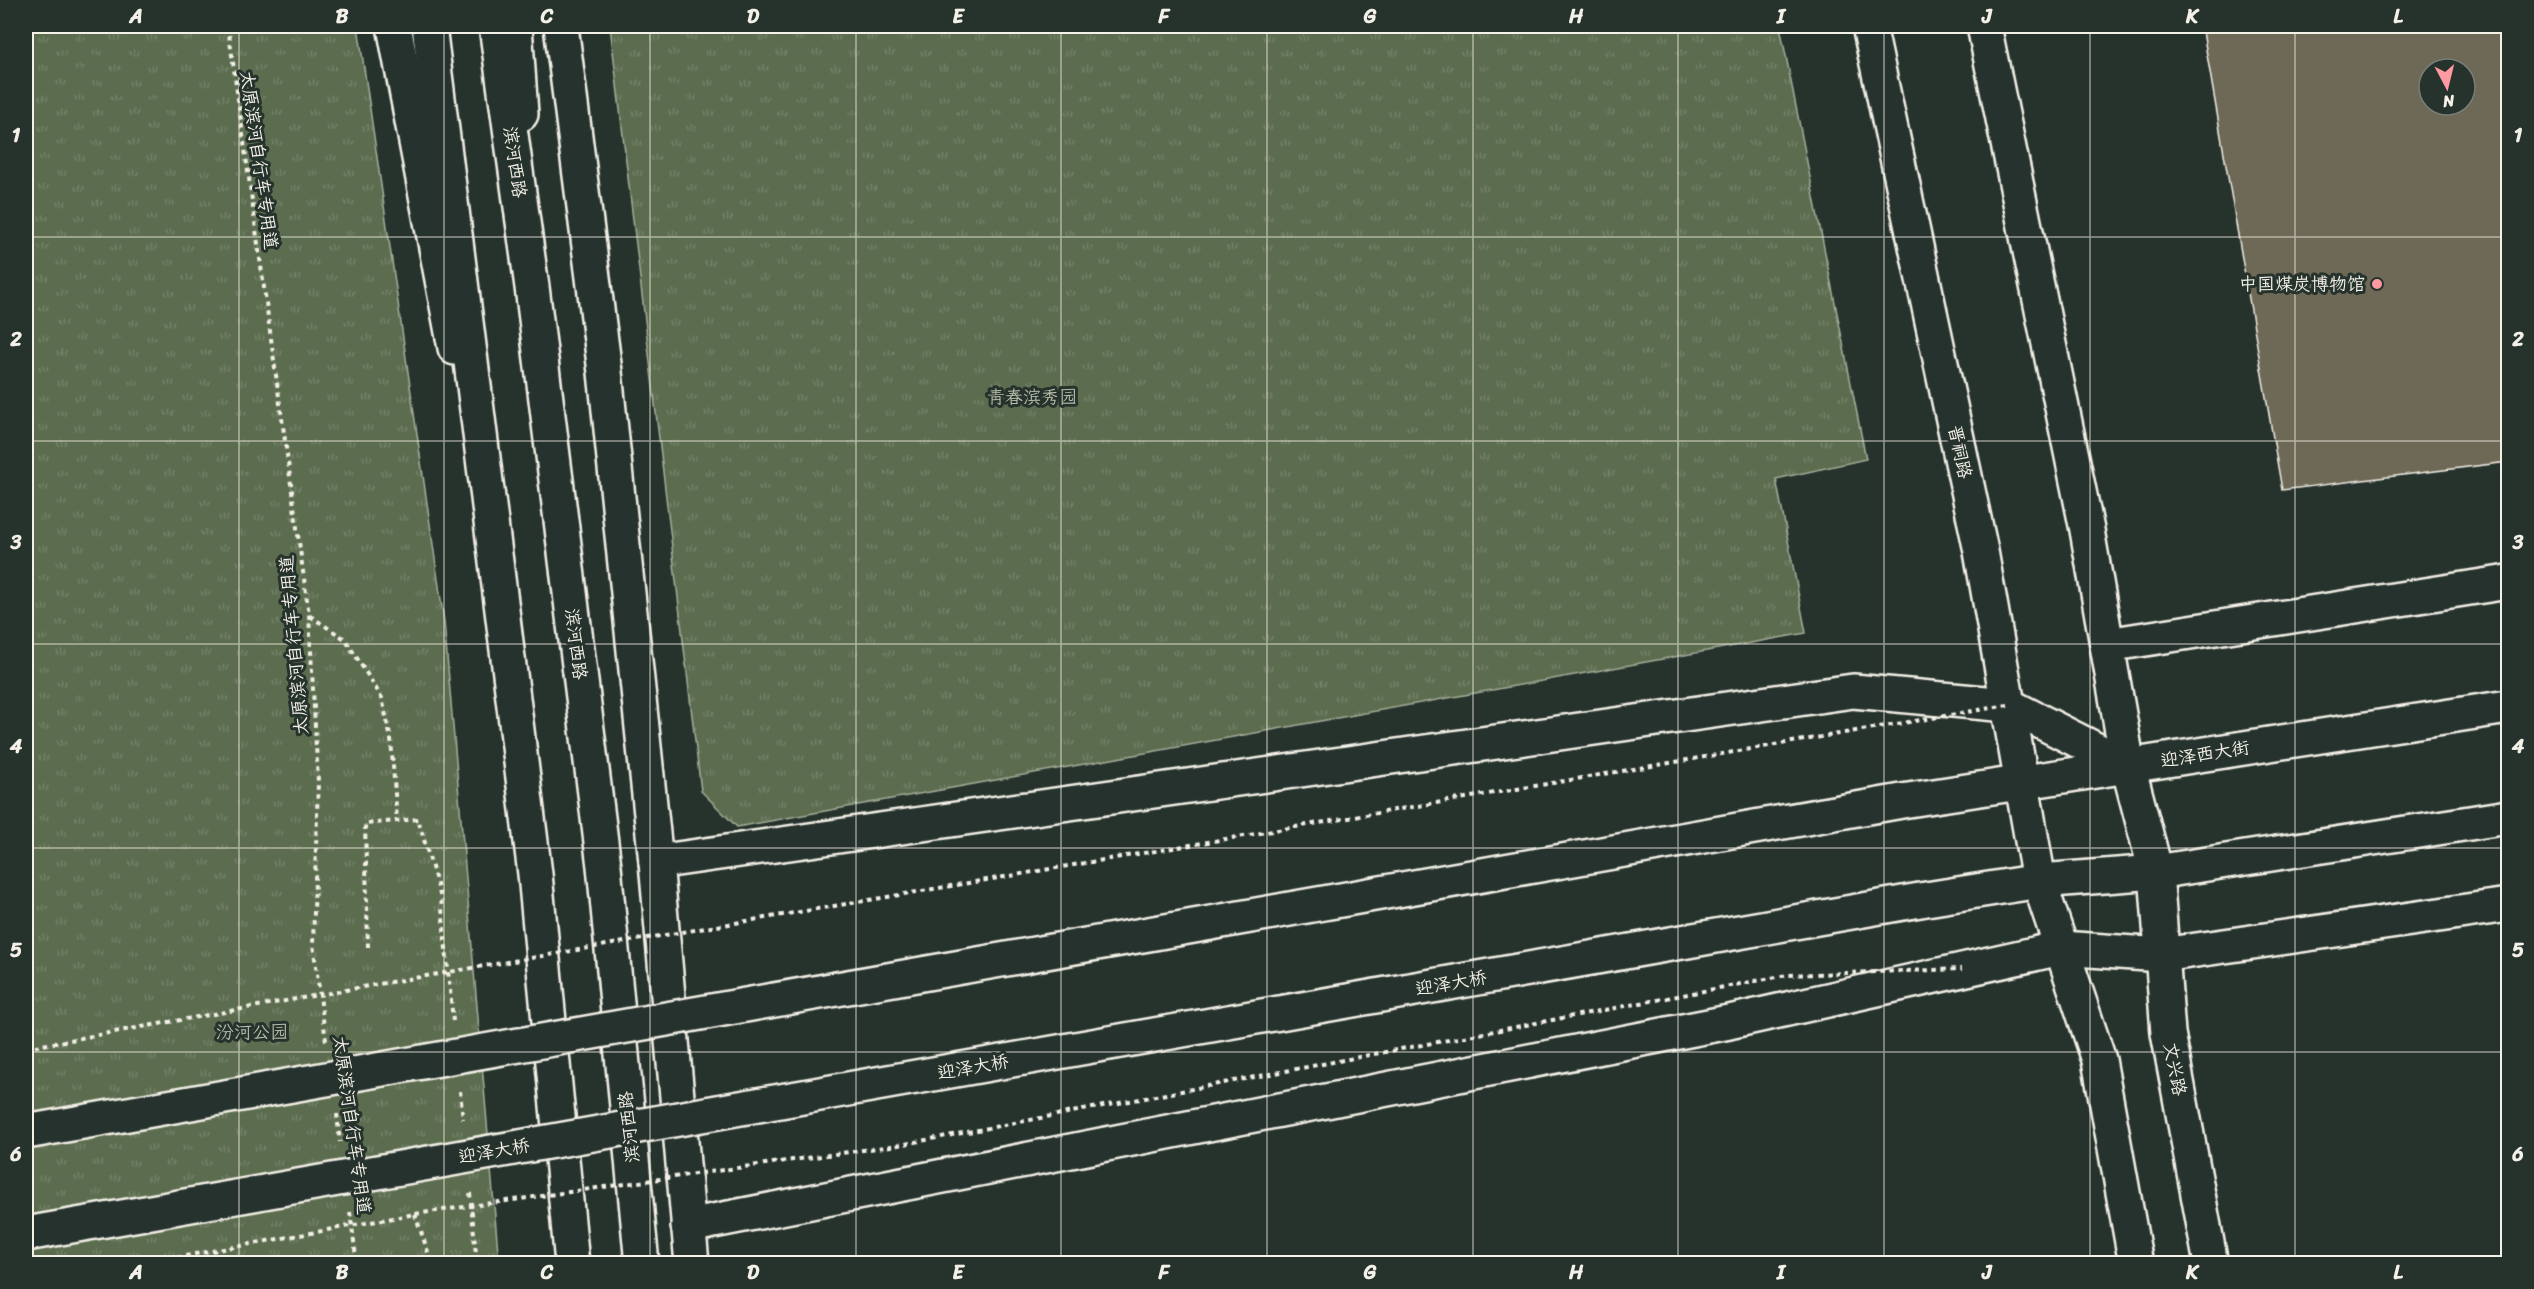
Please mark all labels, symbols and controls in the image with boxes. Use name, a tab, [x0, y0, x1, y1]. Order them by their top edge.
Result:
text: A	[128, 0, 143, 34]
text: B	[336, 0, 349, 34]
text: C	[540, 0, 554, 34]
text: D	[747, 0, 760, 34]
text: E	[952, 0, 965, 34]
text: F	[1158, 0, 1171, 34]
text: G	[1363, 0, 1377, 34]
text: H	[1568, 0, 1584, 34]
text: I	[1776, 0, 1787, 34]
text: J	[1981, 0, 1993, 34]
text: K	[2185, 0, 2200, 34]
text: L	[2393, 0, 2403, 34]
north arrow	[2417, 57, 2477, 117]
street label: 太原滨河自行车专用道	[231, 69, 287, 251]
text: N	[2441, 86, 2457, 117]
text: 1	[12, 118, 21, 153]
text: 1	[2514, 118, 2523, 153]
street label: 滨河西路	[494, 124, 536, 200]
place label: 中国煤炭博物馆	[2239, 268, 2365, 300]
marker: 中国煤炭博物馆	[2370, 277, 2384, 291]
text: 2	[9, 322, 22, 357]
text: 2	[2511, 322, 2524, 357]
park label: 青春滨秀园	[987, 381, 1077, 413]
street label: 晋祠路	[1939, 422, 1981, 482]
text: 3	[10, 525, 22, 560]
text: 3	[2512, 525, 2524, 560]
street label: 太原滨河自行车专用道	[270, 554, 318, 736]
street label: 滨河西路	[556, 606, 596, 682]
text: 4	[9, 729, 23, 764]
text: 4	[2511, 729, 2525, 764]
street label: 迎泽西大街	[2158, 731, 2252, 777]
text: 5	[10, 933, 22, 968]
text: 5	[2512, 933, 2524, 968]
street label: 迎泽大桥	[1413, 961, 1489, 1005]
park label: 汾河公园	[216, 1016, 288, 1048]
street label: 太原滨河自行车专用道	[324, 1034, 380, 1216]
street label: 文兴路	[2154, 1039, 2196, 1099]
street label: 迎泽大桥	[935, 1045, 1011, 1089]
street label: 滨河西路	[609, 1090, 649, 1164]
street label: 迎泽大桥	[456, 1129, 532, 1173]
text: 6	[9, 1137, 22, 1172]
text: 6	[2511, 1137, 2524, 1172]
text: A	[128, 1255, 143, 1289]
text: B	[336, 1255, 349, 1289]
text: C	[540, 1255, 554, 1289]
text: D	[747, 1255, 760, 1289]
text: E	[952, 1255, 965, 1289]
text: F	[1158, 1255, 1171, 1289]
text: G	[1363, 1255, 1377, 1289]
text: H	[1568, 1255, 1584, 1289]
text: I	[1776, 1255, 1787, 1289]
text: J	[1981, 1255, 1993, 1289]
text: K	[2185, 1255, 2200, 1289]
text: L	[2393, 1255, 2403, 1289]

